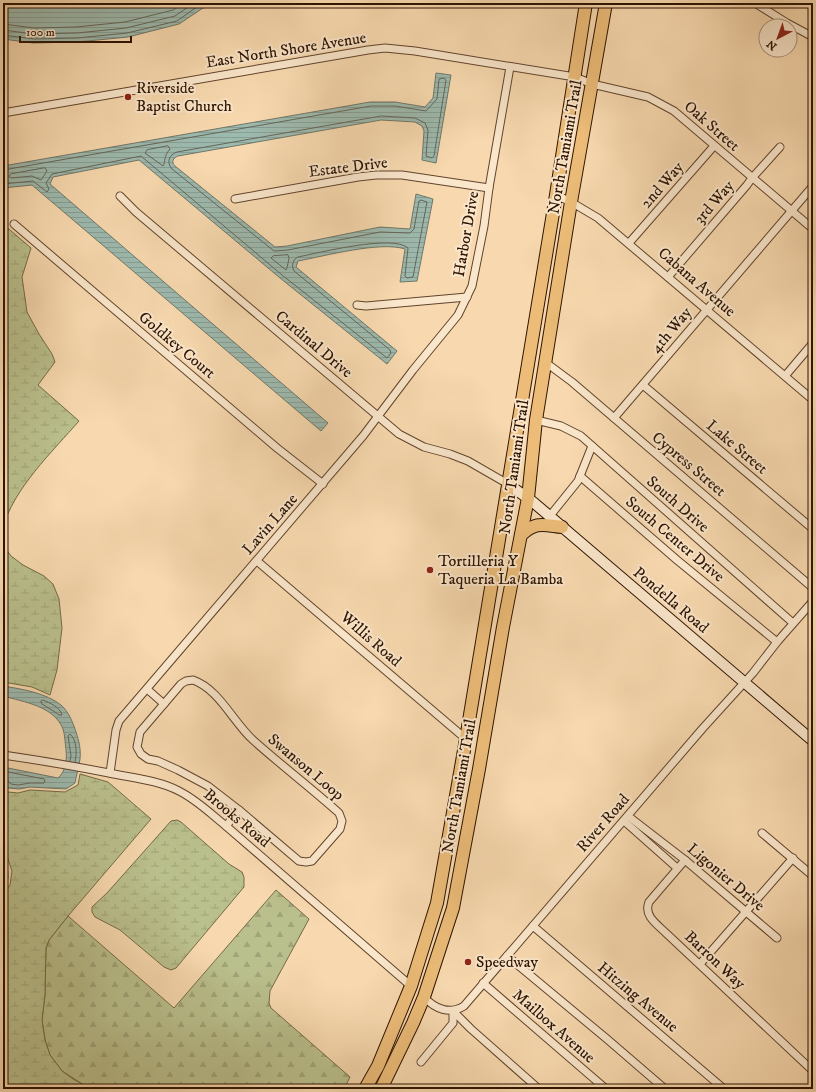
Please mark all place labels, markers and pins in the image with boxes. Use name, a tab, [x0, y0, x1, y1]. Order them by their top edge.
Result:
place label: Riverside Baptist Church	[136, 78, 233, 116]
marker: Riverside Baptist Church	[123, 92, 133, 102]
place label: Tortilleria Y Taqueria La Bamba	[438, 551, 563, 589]
marker: Tortilleria Y Taqueria La Bamba	[425, 565, 435, 575]
place label: Speedway	[476, 952, 539, 972]
marker: Speedway	[463, 957, 473, 967]

